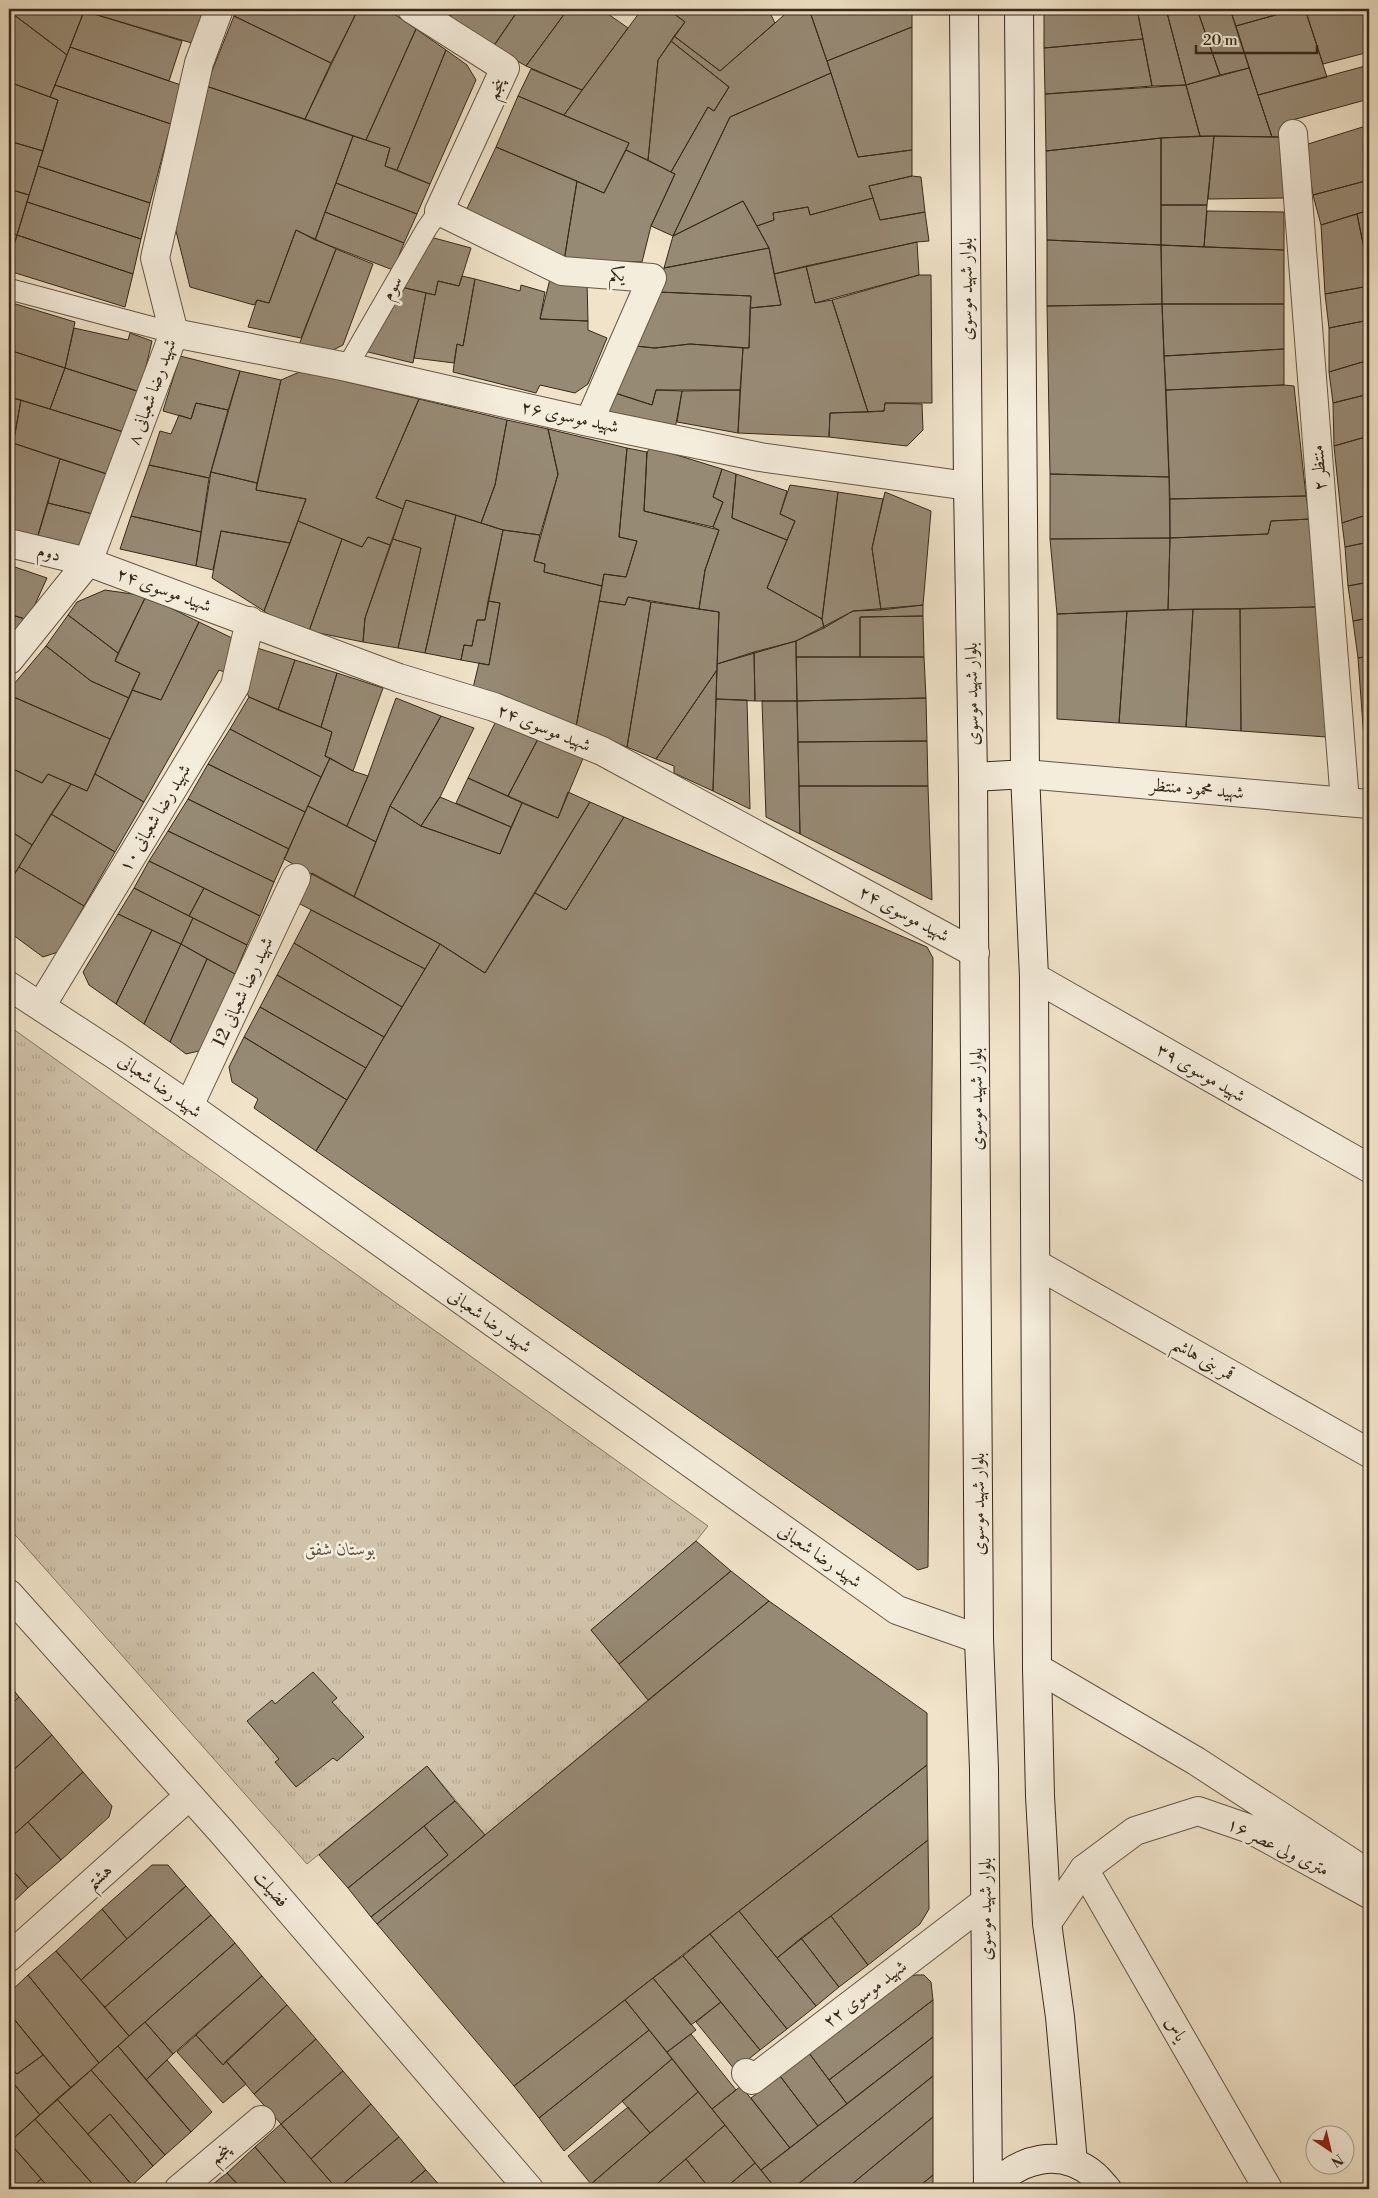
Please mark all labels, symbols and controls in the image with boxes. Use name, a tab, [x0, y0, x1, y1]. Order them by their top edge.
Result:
scale bar	[1196, 22, 1317, 54]
text: 20 m	[1203, 31, 1238, 50]
street label: پنجم	[481, 73, 516, 106]
street label: بلوار شهید موسوی	[955, 238, 978, 340]
street label: یکم	[608, 263, 627, 292]
street label: سوم	[376, 272, 412, 306]
street label: شهید رضا شعبانی ۸	[122, 336, 182, 448]
street label: شهید موسوی ۲۶	[519, 395, 621, 439]
street label: منتظر ۲	[1306, 444, 1332, 492]
street label: دوم	[34, 539, 63, 571]
street label: شهید موسوی ۲۴	[113, 562, 215, 618]
street label: بلوار شهید موسوی	[960, 642, 984, 746]
street label: شهید موسوی ۲۴	[494, 699, 594, 757]
street label: شهید رضا شعبانی ۱۰	[114, 760, 196, 876]
street label: شهید محمود منتظر	[1147, 773, 1245, 805]
street label: شهید موسوی ۲۴	[855, 881, 953, 947]
street label: شهید رضا شعبانی 12	[207, 933, 279, 1051]
street label: شهید موسوی ۳۹	[1152, 1038, 1250, 1108]
street label: بلوار شهید موسوی	[965, 1048, 988, 1150]
street label: شهید رضا شعبانی	[114, 1049, 206, 1123]
street label: شهید رضا شعبانی	[444, 1284, 536, 1358]
street label: قمر بنی هاشم	[1165, 1332, 1238, 1391]
street label: بلوار شهید موسوی	[967, 1453, 990, 1555]
street label: شهید رضا شعبانی	[774, 1519, 866, 1593]
park label: بوستان شفق	[305, 1538, 376, 1561]
street label: ۱۶ متری ولی عصر	[1223, 1812, 1333, 1882]
street label: بلوار شهید موسوی	[974, 1858, 997, 1960]
street label: هشتم	[81, 1859, 121, 1900]
street label: فضیلت	[248, 1866, 294, 1912]
street label: شهید موسوی ۲۲	[818, 1955, 912, 2033]
street label: یاس	[1160, 2012, 1193, 2047]
north arrow	[1306, 2126, 1356, 2176]
street label: پنجم	[204, 2138, 240, 2174]
text: N	[1327, 2149, 1347, 2170]

